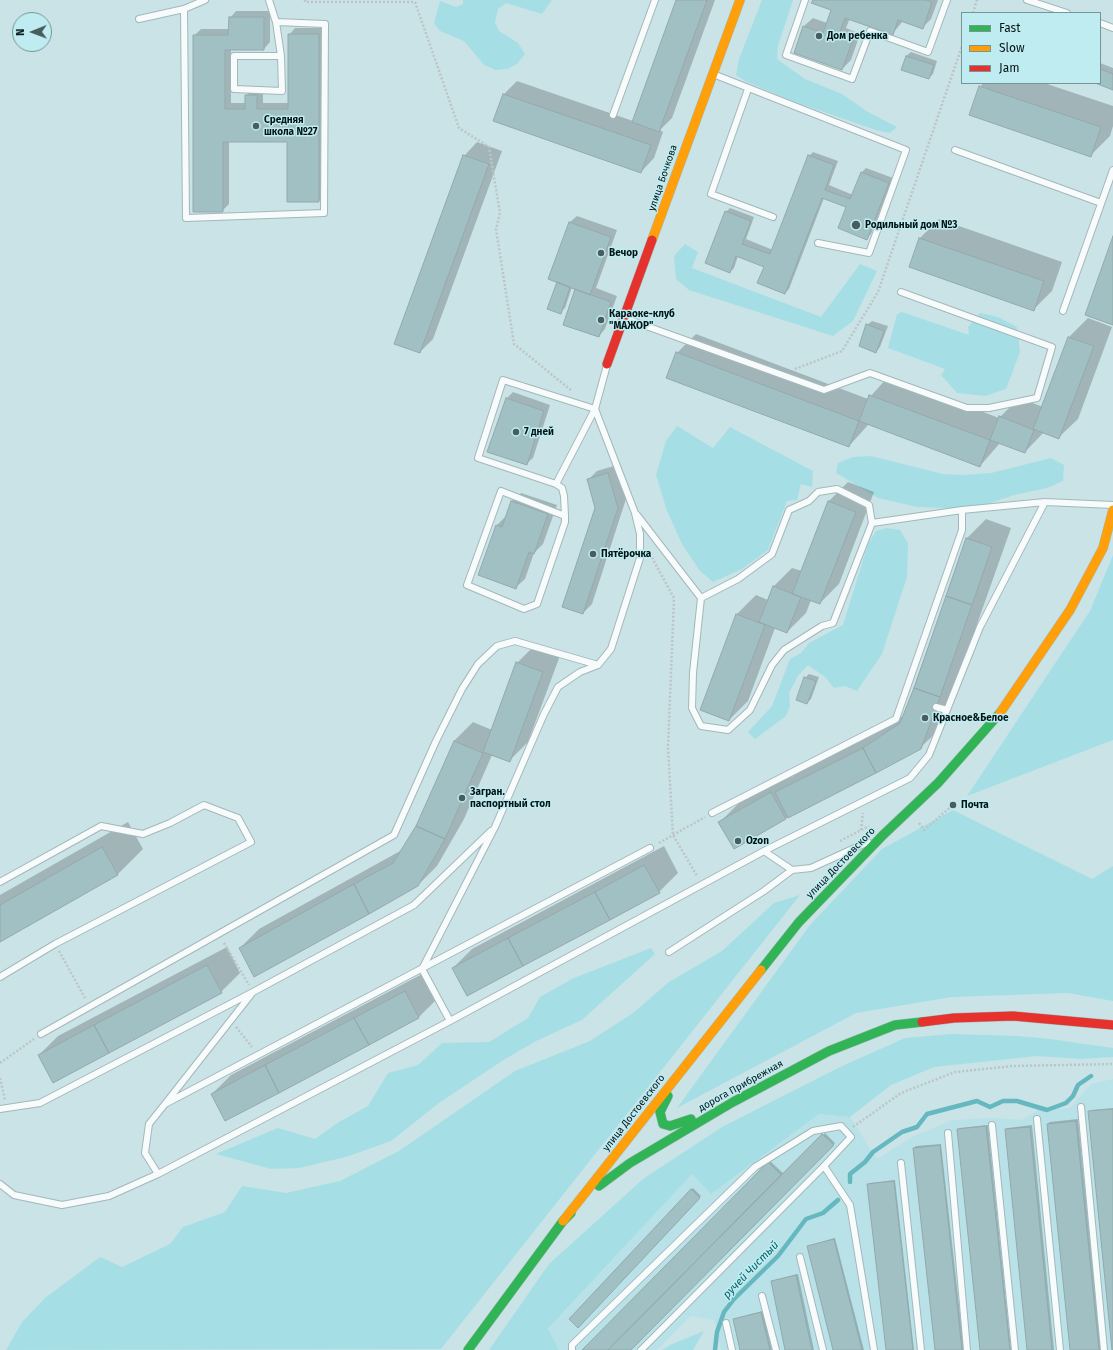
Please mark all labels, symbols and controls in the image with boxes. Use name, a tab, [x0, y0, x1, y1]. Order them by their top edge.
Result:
north arrow	[12, 12, 52, 52]
legend	[961, 12, 1101, 84]
text: Fast	[999, 21, 1021, 35]
text: N	[14, 28, 27, 36]
place label: Дом ребенка	[827, 30, 888, 42]
marker: Дом ребенка	[814, 31, 824, 41]
text: Slow	[999, 41, 1025, 55]
text: Jam	[999, 61, 1019, 75]
place label: Средняя школа №27	[264, 114, 318, 138]
marker: Средняя школа №27	[251, 121, 261, 131]
street label: улица Бочкова	[646, 143, 680, 213]
marker: Родильный дом №3	[850, 219, 862, 231]
place label: Родильный дом №3	[865, 219, 958, 231]
place label: Вечор	[609, 247, 638, 259]
marker: Вечор	[596, 248, 606, 258]
place label: Караоке-клуб "МАЖОР"	[609, 308, 675, 332]
marker: Караоке-клуб "МАЖОР"	[596, 315, 606, 325]
place label: 7 дней	[524, 426, 554, 438]
marker: 7 дней	[511, 427, 521, 437]
place label: Пятёрочка	[601, 548, 651, 560]
marker: Пятёрочка	[588, 549, 598, 559]
place label: Красное&Белое	[933, 712, 1009, 724]
marker: Красное&Белое	[920, 713, 930, 723]
place label: Загран. паспортный стол	[470, 786, 551, 810]
marker: Загран. паспортный стол	[457, 793, 467, 803]
place label: Почта	[961, 799, 989, 811]
marker: Почта	[948, 800, 958, 810]
street label: улица Достоевского	[804, 825, 878, 901]
place label: Ozon	[746, 835, 769, 847]
marker: Ozon	[733, 836, 743, 846]
street label: дорога Прибрежная	[697, 1058, 785, 1114]
street label: улица Достоевского	[600, 1072, 668, 1154]
water label: ручей Чистый	[720, 1239, 782, 1301]

